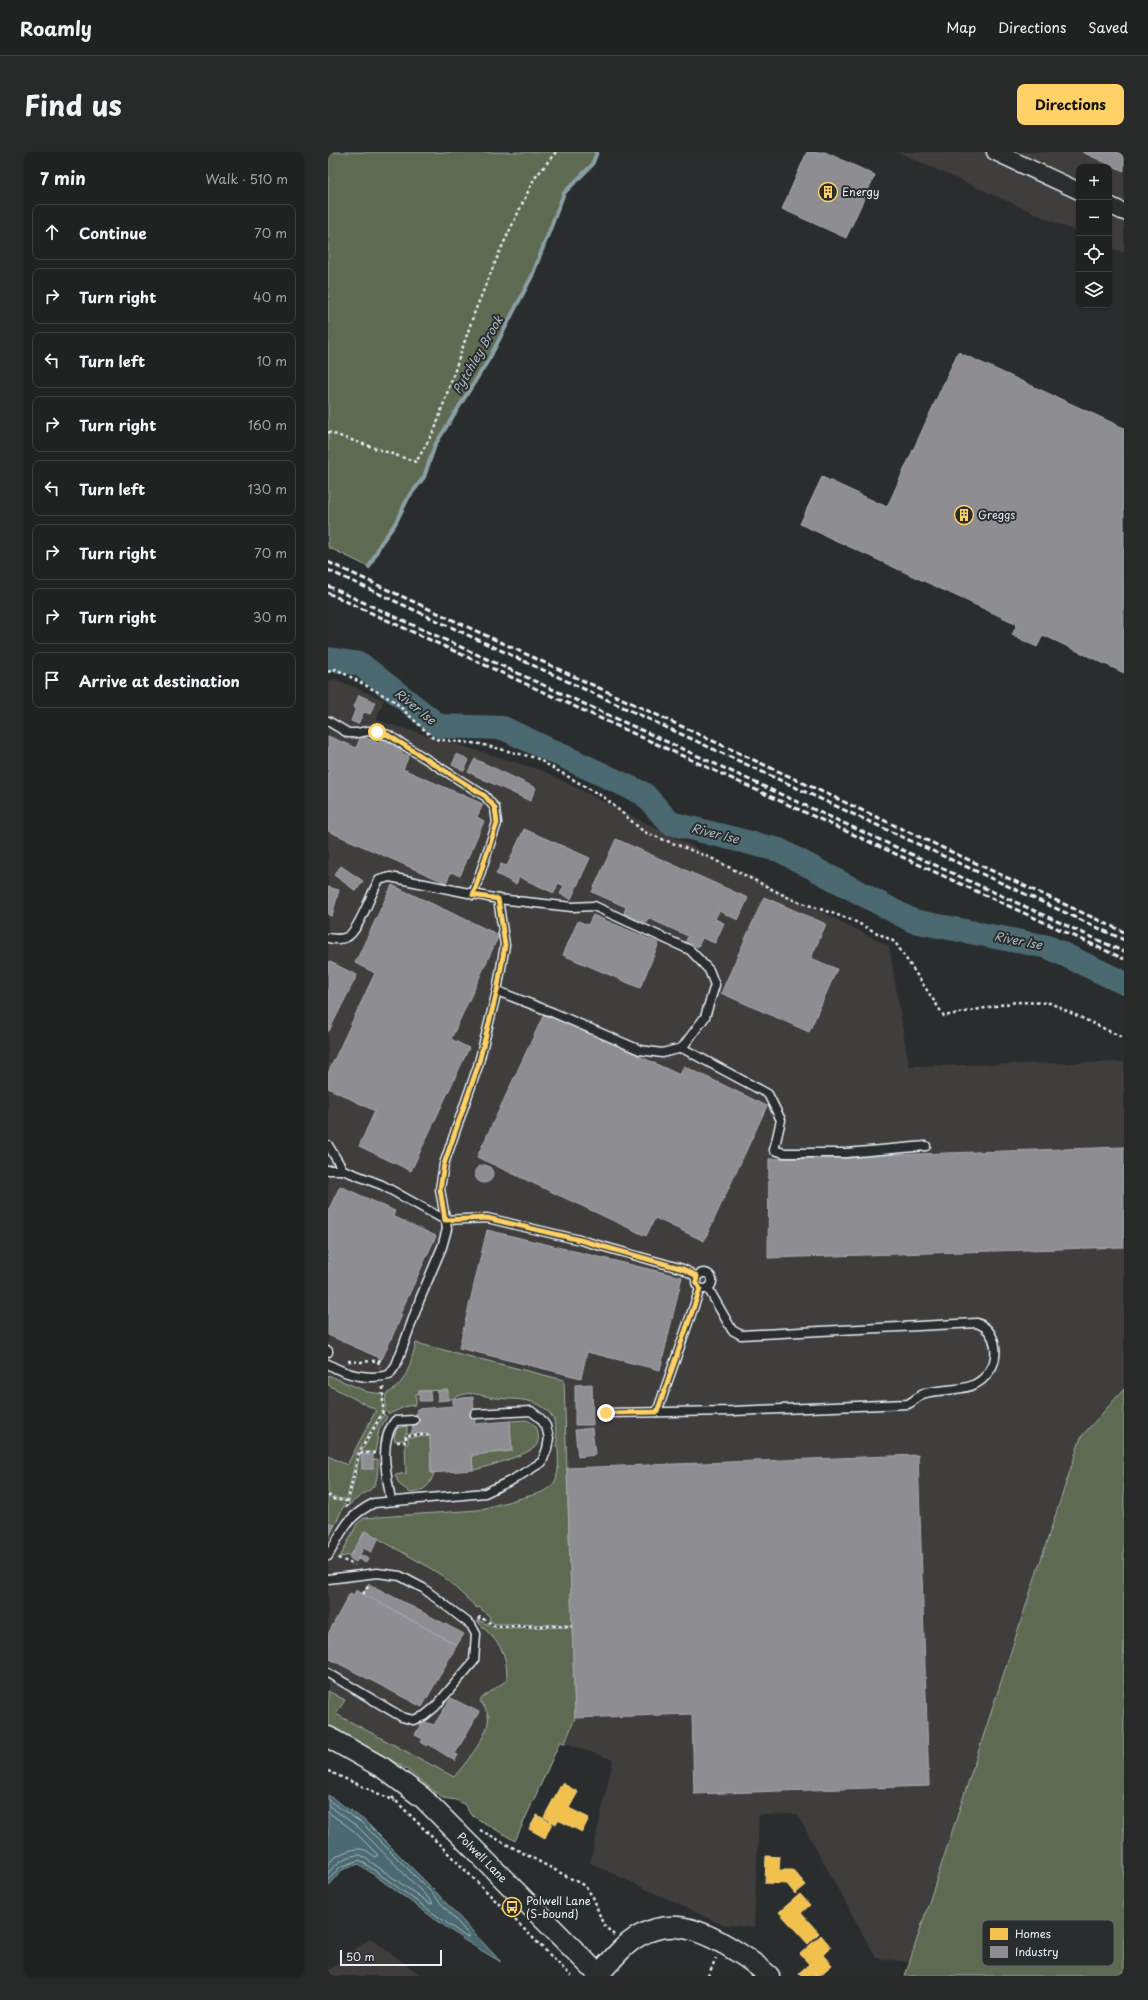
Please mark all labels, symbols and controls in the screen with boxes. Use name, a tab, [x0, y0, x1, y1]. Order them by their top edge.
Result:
text: Roamly	[20, 14, 92, 42]
text: Map	[946, 17, 976, 38]
text: Directions	[998, 17, 1066, 38]
text: Saved	[1088, 17, 1128, 38]
text: Find us	[24, 83, 122, 126]
button: Directions	[1017, 84, 1124, 125]
map controls	[1076, 164, 1112, 308]
button: +	[1076, 164, 1112, 200]
text: 7 min	[40, 165, 86, 191]
text: Walk · 510 m	[205, 169, 288, 188]
building icon: Energy	[817, 181, 839, 203]
place label: Energy	[842, 183, 879, 200]
button: −	[1076, 200, 1112, 236]
icon: ahead	[41, 221, 63, 243]
text: Continue	[79, 221, 147, 244]
text: 70 m	[254, 223, 287, 242]
button: locate	[1076, 236, 1112, 272]
button: layers	[1076, 272, 1112, 308]
icon: right	[41, 285, 63, 307]
text: Turn right	[79, 285, 156, 308]
text: 40 m	[253, 287, 287, 306]
water label: Pytchley Brook	[448, 311, 507, 397]
icon: left	[41, 349, 63, 371]
text: Turn left	[79, 349, 145, 372]
text: 10 m	[257, 351, 287, 370]
icon: right	[41, 413, 63, 435]
text: Turn right	[79, 413, 156, 436]
text: 160 m	[248, 415, 287, 434]
icon: left	[41, 477, 63, 499]
text: Turn left	[79, 477, 145, 500]
text: 130 m	[248, 479, 287, 498]
building icon: Greggs	[953, 504, 975, 526]
place label: Greggs	[978, 506, 1015, 523]
icon: right	[41, 541, 63, 563]
text: Turn right	[79, 541, 156, 564]
text: 70 m	[254, 543, 287, 562]
icon: right	[41, 605, 63, 627]
text: Turn right	[79, 605, 156, 628]
text: 30 m	[253, 607, 287, 626]
icon: arrive	[41, 669, 63, 691]
text: Arrive at destination	[79, 669, 240, 692]
water label: River Ise	[391, 684, 441, 729]
route start	[368, 723, 386, 741]
water label: River Ise	[690, 818, 741, 848]
water label: River Ise	[993, 927, 1044, 954]
route end	[597, 1404, 615, 1422]
street label: Polwell Lane	[454, 1828, 511, 1886]
place label: Polwell Lane (S-bound)	[526, 1892, 591, 1922]
bus stop icon: Polwell Lane (S-bound)	[501, 1896, 523, 1918]
legend	[982, 1920, 1114, 1966]
text: Homes	[1015, 1925, 1051, 1942]
text: Industry	[1015, 1943, 1059, 1960]
scale bar	[340, 1948, 442, 1967]
text: 50 m	[346, 1948, 375, 1965]

